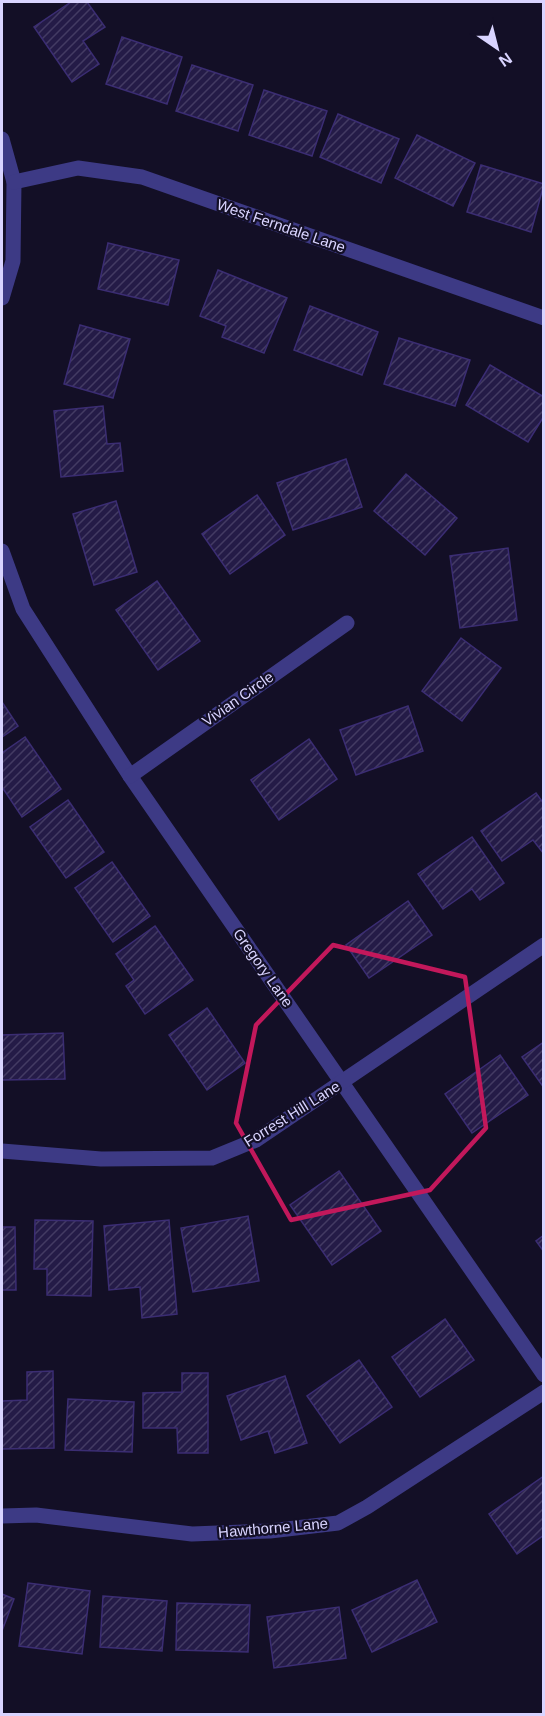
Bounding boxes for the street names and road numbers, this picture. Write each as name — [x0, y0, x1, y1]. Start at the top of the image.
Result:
street label: West Ferndale Lane — [215, 196, 348, 256]
street label: Vivian Circle — [199, 668, 277, 729]
street label: Gregory Lane — [230, 925, 297, 1010]
street label: Forrest Hill Lane — [241, 1077, 343, 1150]
street label: Hawthorne Lane — [217, 1514, 329, 1541]

